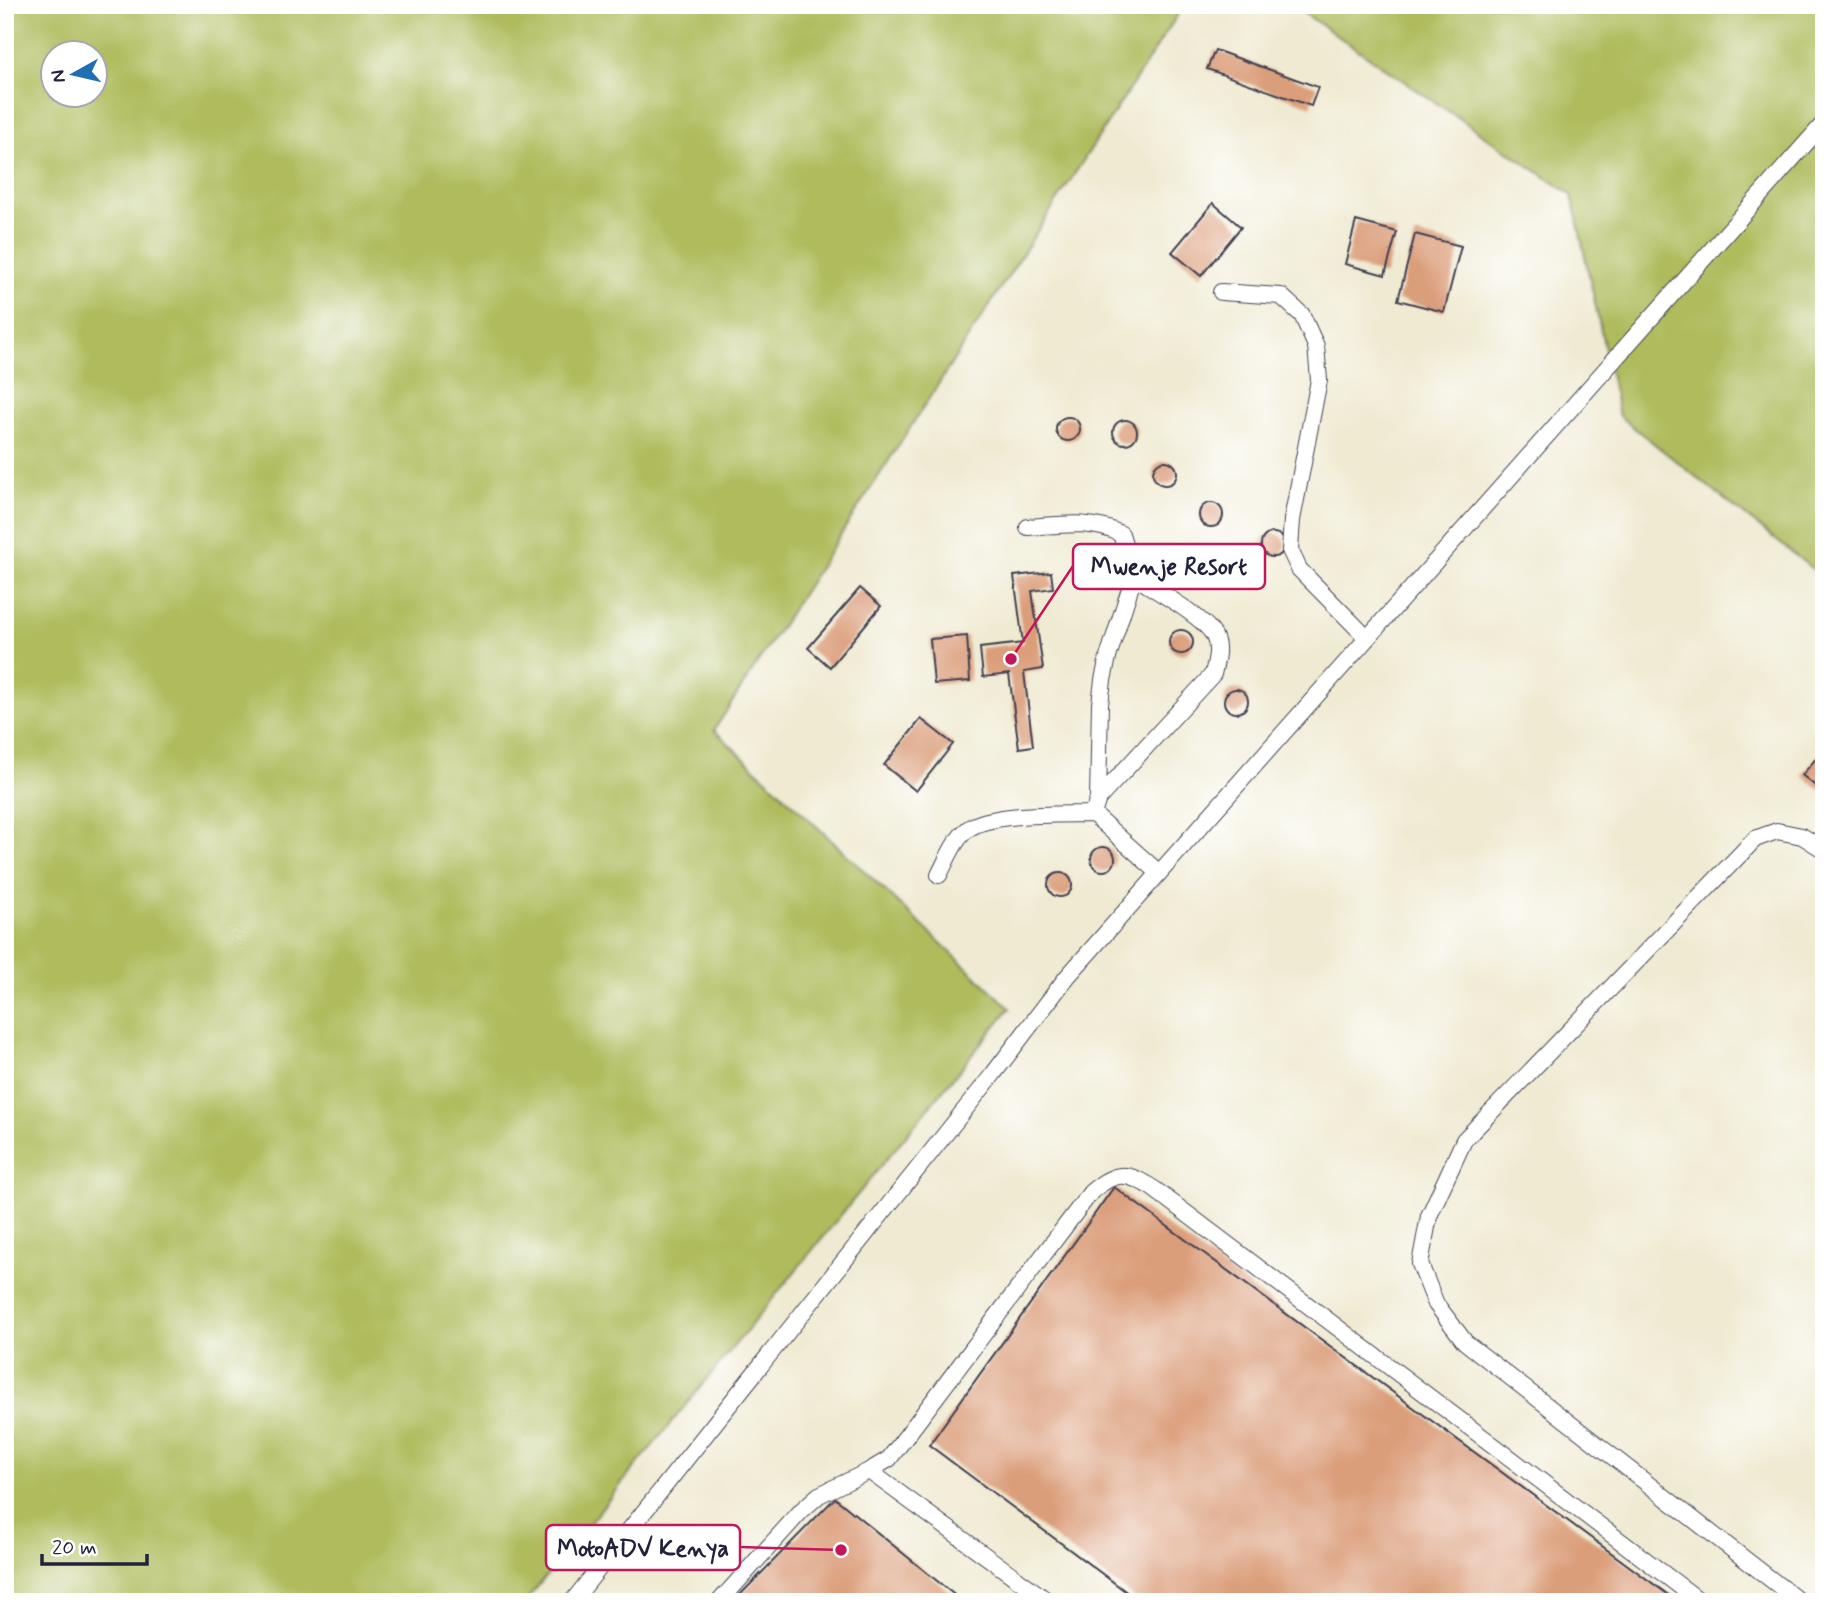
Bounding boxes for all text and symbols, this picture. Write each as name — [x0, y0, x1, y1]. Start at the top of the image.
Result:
north arrow — [38, 38, 108, 108]
text: N — [45, 68, 72, 84]
callout: Mwenje Resort — [1073, 544, 1265, 589]
text: Mwenje Resort — [1091, 552, 1247, 583]
scale bar — [42, 1523, 147, 1567]
callout: MotoADV Kenya — [546, 1525, 740, 1570]
text: 20 m — [52, 1534, 97, 1562]
text: MotoADV Kenya — [557, 1534, 729, 1565]

